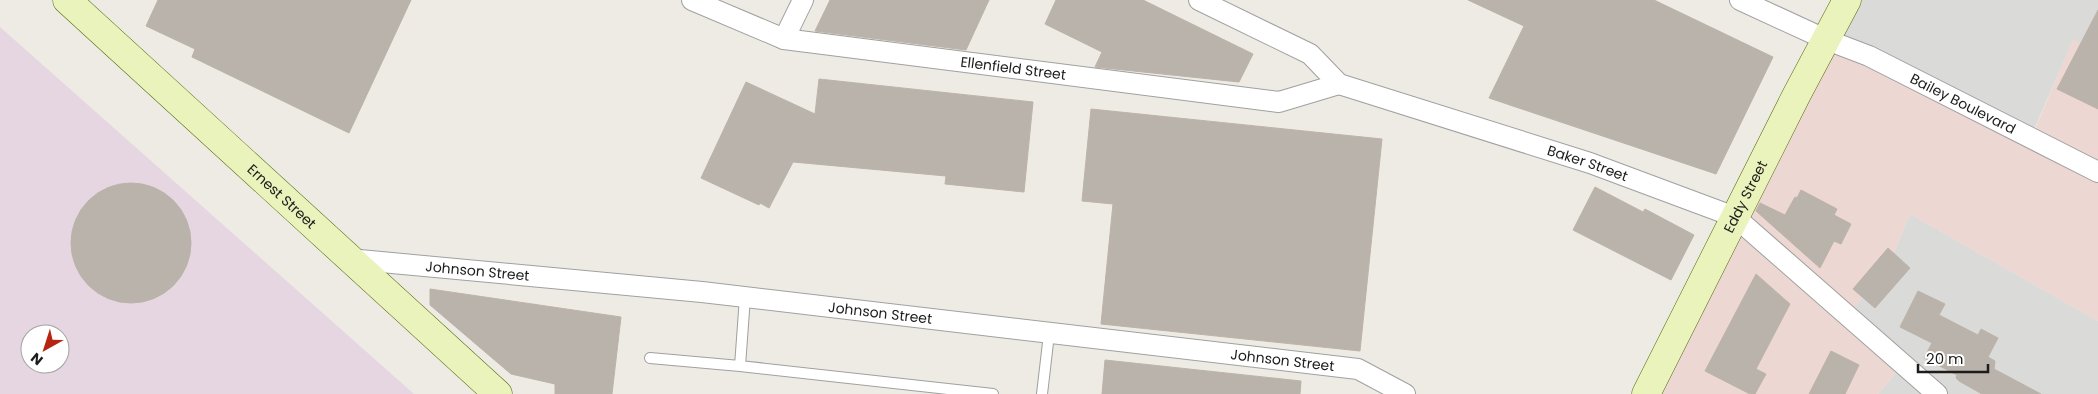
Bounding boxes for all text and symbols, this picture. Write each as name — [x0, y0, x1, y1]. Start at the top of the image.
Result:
street label: Ellenfield Street — [959, 52, 1067, 85]
street label: Bailey Boulevard — [1907, 68, 2019, 139]
street label: Baker Street — [1545, 140, 1631, 186]
street label: Eddy Street — [1719, 157, 1772, 236]
street label: Ernest Street — [243, 160, 321, 233]
street label: Johnson Street — [425, 256, 530, 286]
street label: Johnson Street — [827, 297, 933, 329]
north arrow — [20, 324, 70, 374]
scale bar — [1918, 342, 1988, 374]
street label: Johnson Street — [1229, 344, 1335, 376]
text: N — [26, 348, 47, 370]
text: 20 m — [1926, 348, 1964, 369]

